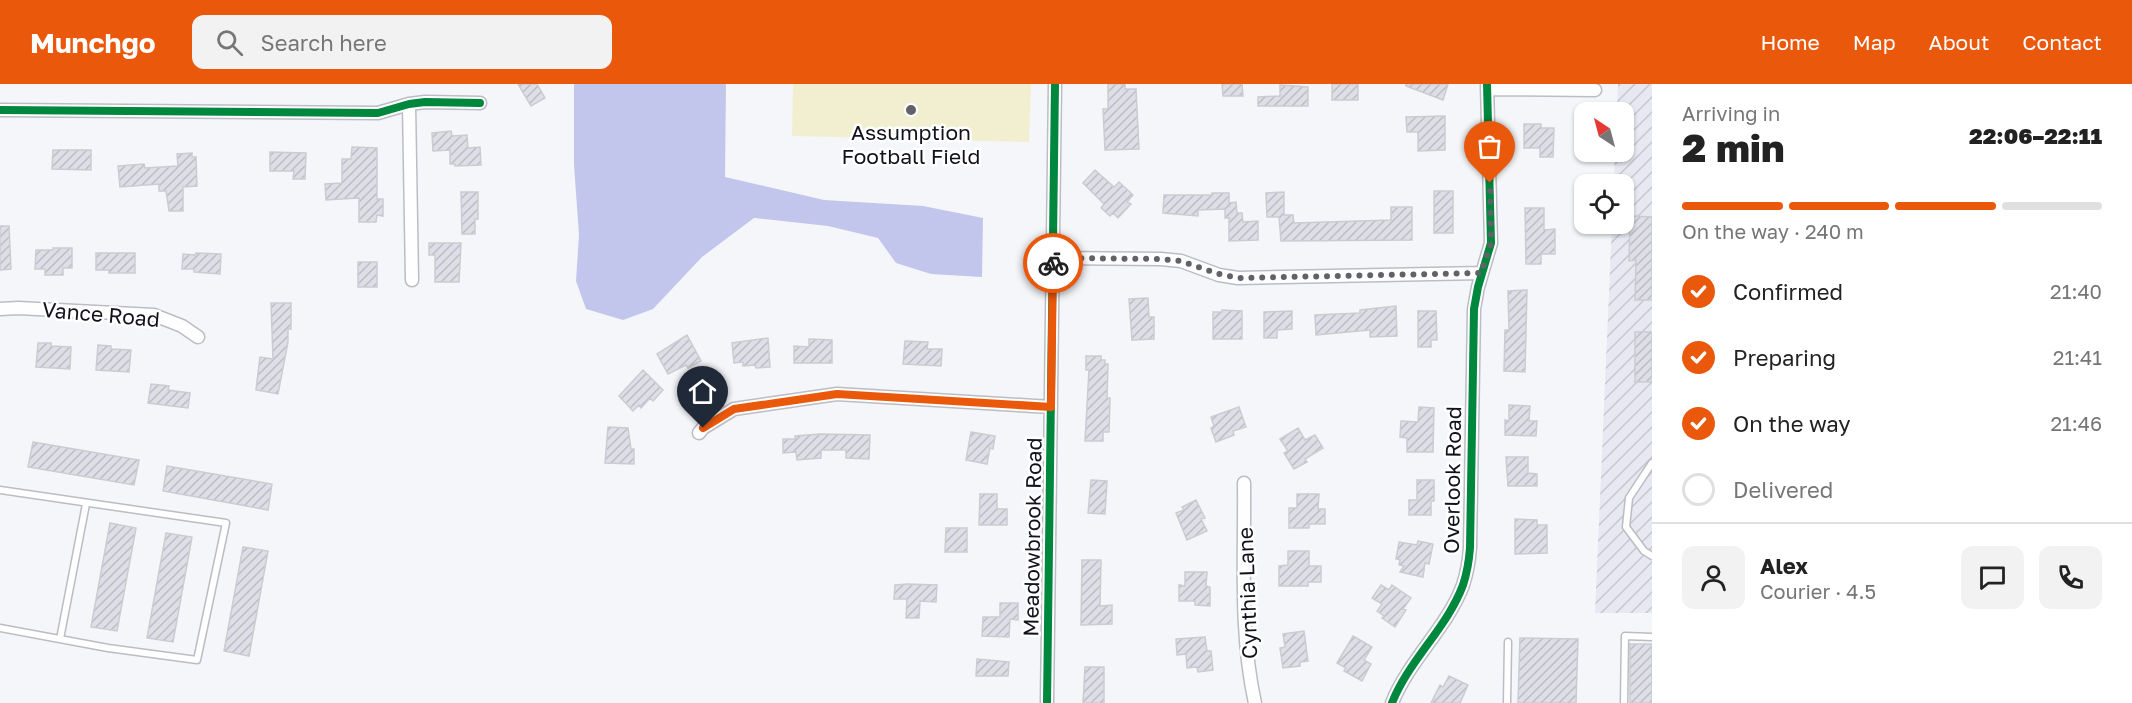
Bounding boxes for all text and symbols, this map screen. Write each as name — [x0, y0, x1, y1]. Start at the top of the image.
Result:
search box — [192, 15, 612, 69]
text: Munchgo — [30, 26, 156, 59]
icon: search — [213, 26, 246, 59]
text: Search here — [261, 29, 387, 56]
text: Home — [1760, 29, 1820, 55]
text: Map — [1853, 29, 1896, 55]
text: About — [1929, 29, 1989, 55]
text: Contact — [2022, 29, 2102, 55]
text: Arriving in — [1682, 101, 1780, 125]
north arrow — [1574, 102, 1634, 162]
map controls — [1574, 102, 1634, 234]
marker: Assumption Football Field — [904, 103, 918, 117]
place label: Assumption Football Field — [841, 119, 981, 169]
pin — [1464, 121, 1515, 183]
text: 22:06–22:11 — [1969, 122, 2102, 149]
text: 2 min — [1682, 124, 1785, 171]
icon: bag — [1473, 130, 1506, 163]
button: locate — [1574, 174, 1634, 234]
text: On the way · 240 m — [1682, 219, 1864, 243]
courier — [1023, 233, 1083, 293]
icon: bike — [1037, 247, 1070, 280]
icon: check — [1682, 275, 1715, 308]
text: Confirmed — [1733, 278, 1843, 305]
text: 21:40 — [2050, 279, 2102, 303]
street label: Vance Road — [41, 296, 161, 332]
icon: check — [1682, 341, 1715, 374]
text: Preparing — [1733, 344, 1836, 371]
text: 21:41 — [2053, 345, 2102, 369]
pin — [677, 366, 728, 428]
icon: home — [686, 375, 719, 408]
street label: Overlook Road — [1438, 406, 1466, 554]
icon: check — [1682, 407, 1715, 440]
text: On the way — [1733, 410, 1851, 437]
text: 21:46 — [2050, 411, 2102, 435]
street label: Meadowbrook Road — [1017, 437, 1047, 637]
text: Delivered — [1733, 476, 1833, 503]
street label: Cynthia Lane — [1232, 527, 1262, 659]
button: person — [1682, 546, 1745, 609]
button: chat — [1961, 546, 2024, 609]
button: phone — [2039, 546, 2102, 609]
text: Alex — [1760, 552, 1808, 579]
text: Courier · 4.5 — [1760, 579, 1876, 603]

